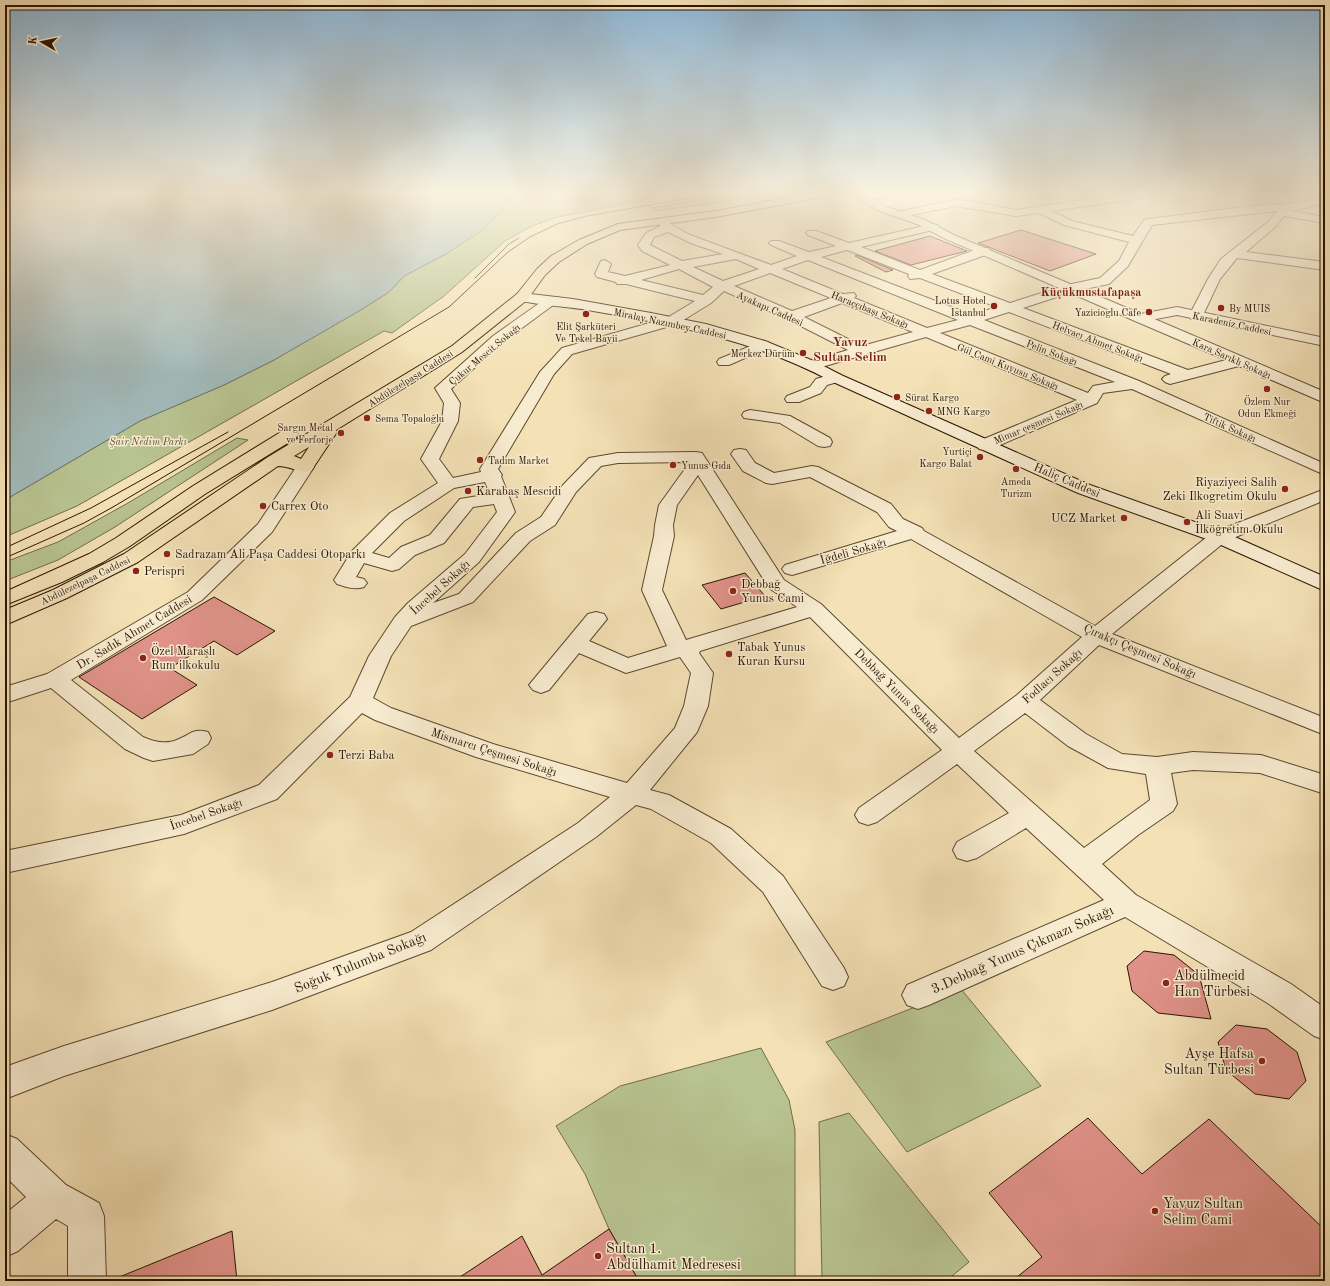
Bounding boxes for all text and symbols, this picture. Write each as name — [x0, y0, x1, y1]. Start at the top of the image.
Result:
north arrow — [22, 22, 62, 62]
text: K — [28, 35, 40, 46]
district label: Küçükmustafapaşa — [1041, 287, 1141, 299]
street label: Ayakapı Caddesi — [735, 290, 805, 328]
street label: Haraççıbaşı Sokağı — [829, 290, 910, 330]
place label: Lotus Hotel Istanbul — [935, 296, 986, 318]
marker: Lotus Hotel Istanbul — [989, 301, 999, 311]
marker: By MUIS — [1216, 303, 1226, 313]
place label: By MUIS — [1229, 304, 1270, 314]
street label: Miralay Nazımbey Caddesi — [613, 307, 727, 341]
marker: Yazicioglu Cafe — [1144, 307, 1154, 317]
place label: Yazicioglu Cafe — [1075, 308, 1141, 318]
marker: Elit Şarküteri Ve Tekel Bayii — [581, 309, 591, 319]
street label: Karadeniz Caddesi — [1191, 311, 1272, 337]
street label: Helvacı Ahmet Sokağı — [1051, 320, 1145, 364]
street label: Çukur Mescit Sokağı — [447, 322, 522, 387]
place label: Elit Şarküteri Ve Tekel Bayii — [555, 322, 618, 344]
district label: Yavuz Sultan Selim — [813, 336, 887, 364]
street label: Kara Sarıklı Sokağı — [1191, 337, 1273, 381]
street label: Pelin Sokağı — [1025, 339, 1079, 367]
street label: Gül Cami Kuyusu Sokağı — [955, 342, 1060, 392]
street label: Abdülezelpaşa Caddesi — [366, 348, 455, 409]
marker: Merkez Dürüm — [798, 348, 808, 358]
place label: Merkez Dürüm — [730, 349, 795, 359]
marker: Özlem Nur Odun Ekmeği — [1262, 384, 1272, 394]
marker: Sürat Kargo — [892, 392, 902, 402]
place label: Sürat Kargo — [905, 393, 959, 403]
place label: Özlem Nur Odun Ekmeği — [1238, 395, 1297, 419]
street label: Mimar çeşmesi Sokağı — [992, 399, 1085, 446]
marker: MNG Kargo — [924, 406, 934, 416]
place label: MNG Kargo — [937, 407, 990, 417]
street label: Tiftik Sokağı — [1202, 412, 1258, 444]
marker: Sema Topaloğlu — [362, 413, 372, 423]
place label: Sema Topaloğlu — [375, 414, 445, 424]
place label: Sargın Metal ve Ferforje — [277, 423, 333, 445]
marker: Sargın Metal ve Ferforje — [336, 428, 346, 438]
park label: Şair Nedim Parkı — [109, 437, 187, 448]
place label: Yurtiçi Kargo Balat — [919, 447, 972, 469]
marker: Yurtiçi Kargo Balat — [975, 452, 985, 462]
marker: Tadım Market — [475, 455, 485, 465]
place label: Tadım Market — [488, 456, 549, 466]
marker: Yunus Gıda — [668, 460, 678, 470]
place label: Yunus Gıda — [681, 461, 731, 471]
street label: Haliç Caddesi — [1032, 462, 1102, 500]
marker: Ameda Turizm — [1011, 464, 1021, 474]
place label: Ameda Turizm — [1000, 477, 1032, 499]
place label: Riyaziyeci Salih Zeki Ilkogretim Okulu — [1163, 477, 1278, 503]
marker: Riyaziyeci Salih Zeki Ilkogretim Okulu — [1280, 484, 1290, 494]
marker: Karabaş Mescidi — [463, 486, 473, 496]
place label: Karabaş Mescidi — [476, 486, 561, 498]
marker: Carrex Oto — [258, 501, 268, 511]
place label: Carrex Oto — [271, 501, 329, 513]
place label: Ali Suavi İlköğretim Okulu — [1195, 510, 1284, 536]
place label: UCZ Market — [1051, 513, 1116, 525]
marker: UCZ Market — [1119, 513, 1129, 523]
marker: Ali Suavi İlköğretim Okulu — [1182, 517, 1192, 527]
street label: İğdeli Sokağı — [818, 533, 888, 567]
marker: Sadrazam Ali Paşa Caddesi Otoparkı — [162, 549, 172, 559]
place label: Sadrazam Ali Paşa Caddesi Otoparkı — [175, 549, 366, 561]
street label: Abdülezelpaşa Caddesi — [39, 555, 132, 607]
street label: İncebel Sokağı — [406, 555, 473, 617]
marker: Perispri — [131, 566, 141, 576]
place label: Perispri — [144, 566, 185, 578]
place label: Debbağ Yunus Cami — [741, 579, 804, 605]
marker: Debbağ Yunus Cami — [728, 586, 738, 596]
street label: Dr. Sadık Ahmet Caddesi — [75, 594, 194, 672]
street label: Çırakçı Çeşmesi Sokağı — [1082, 623, 1198, 681]
place label: Özel Maraşlı Rum ilkokulu — [151, 642, 220, 672]
place label: Tabak Yunus Kuran Kursu — [737, 642, 806, 668]
street label: Debbağ Yunus Sokağı — [852, 647, 941, 736]
street label: Fodlacı Sokağı — [1021, 647, 1085, 707]
marker: Tabak Yunus Kuran Kursu — [724, 649, 734, 659]
marker: Özel Maraşlı Rum ilkokulu — [138, 653, 148, 663]
street label: Mismarcı Çeşmesi Sokağı — [429, 727, 558, 779]
marker: Terzi Baba — [325, 750, 335, 760]
place label: Terzi Baba — [338, 750, 394, 762]
street label: İncebel Sokağı — [167, 793, 244, 833]
street label: 3.Debbağ Yunus Çıkmazı Sokağı — [929, 903, 1116, 997]
street label: Soğuk Tulumba Sokağı — [292, 930, 429, 996]
place label: Abdülmecid Han Türbesi — [1174, 969, 1250, 999]
marker: Abdülmecid Han Türbesi — [1161, 978, 1171, 988]
place label: Ayşe Hafsa Sultan Türbesi — [1164, 1047, 1254, 1077]
marker: Ayşe Hafsa Sultan Türbesi — [1257, 1056, 1267, 1066]
place label: Yavuz Sultan Selim Cami — [1163, 1197, 1243, 1227]
marker: Yavuz Sultan Selim Cami — [1150, 1206, 1160, 1216]
place label: Sultan 1. Abdülhamit Medresesi — [606, 1242, 741, 1272]
marker: Sultan 1. Abdülhamit Medresesi — [593, 1251, 603, 1261]

